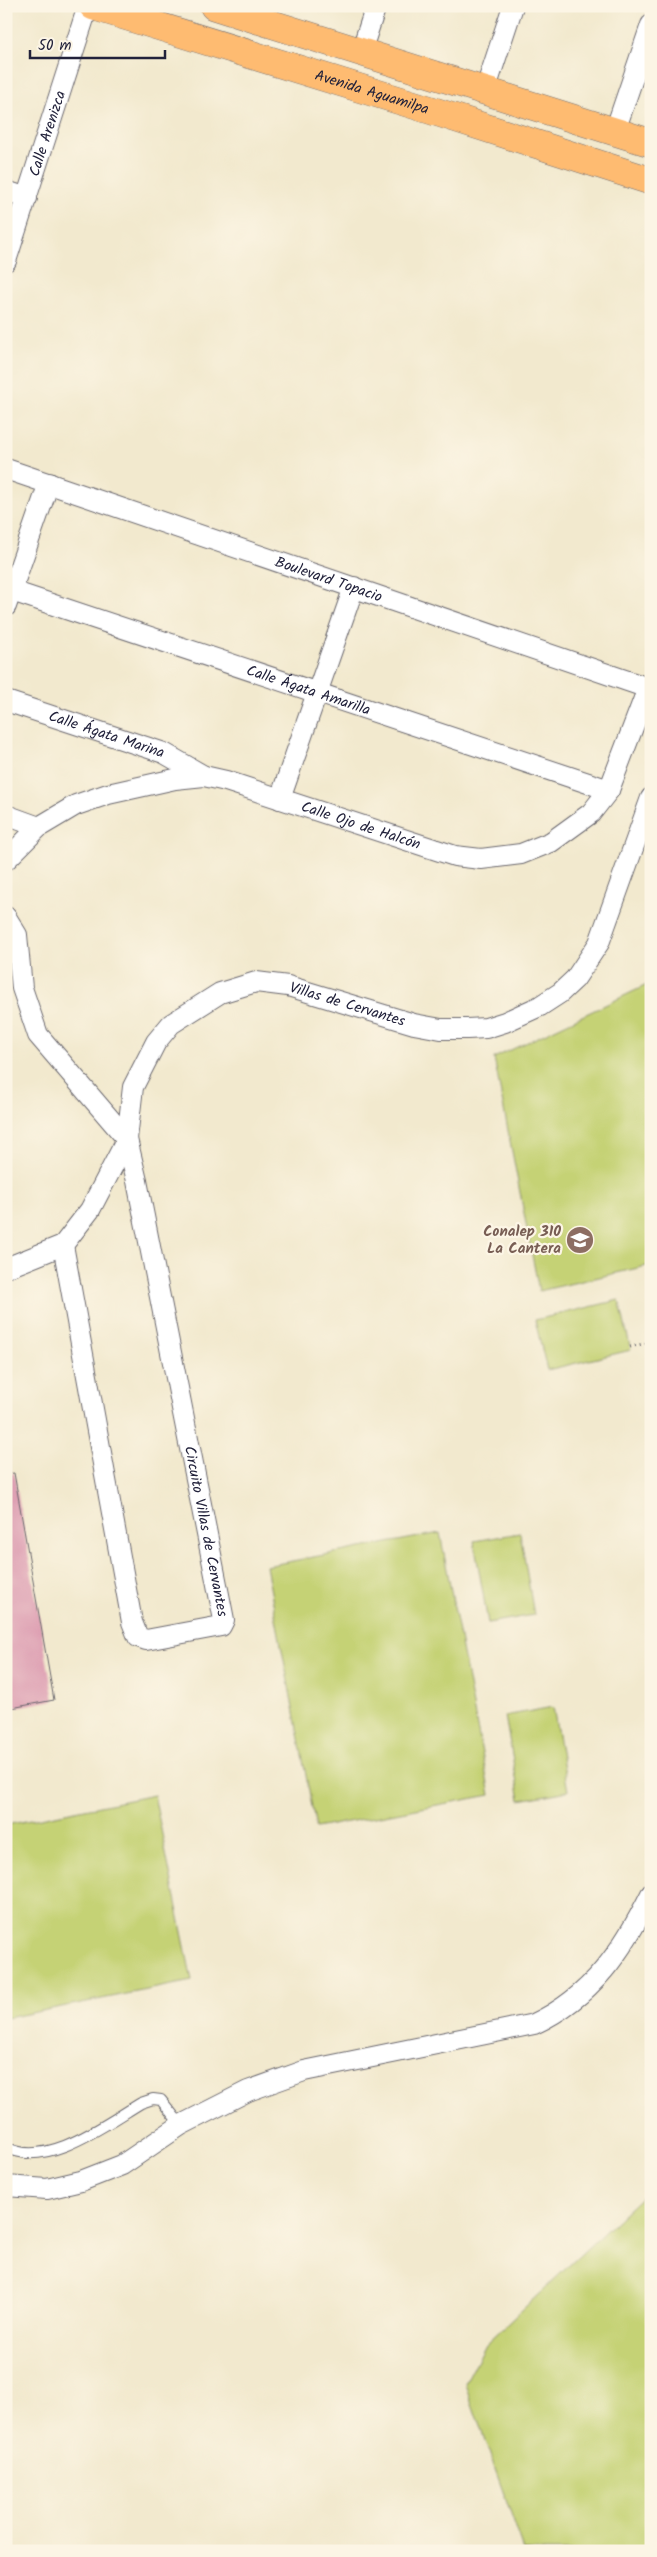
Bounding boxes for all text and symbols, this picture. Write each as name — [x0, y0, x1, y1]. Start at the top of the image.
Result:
scale bar — [30, 28, 165, 60]
text: 50 m — [38, 34, 72, 58]
street label: Avenida Aguamilpa — [312, 64, 432, 122]
street label: Calle Arenizca — [23, 88, 73, 180]
street label: Boulevard Topacio — [272, 551, 385, 610]
street label: Calle Ágata Amarilla — [243, 659, 374, 723]
street label: Calle Ágata Marina — [45, 705, 168, 765]
street label: Calle Ojo de Halcón — [298, 795, 424, 857]
street label: Villas de Cervantes — [286, 976, 409, 1034]
place label: Conalep 310 La Cantera — [483, 1220, 561, 1261]
school or university icon: Conalep 310 La Cantera — [565, 1225, 595, 1255]
street label: Circuito Villas de Cervantes — [177, 1444, 234, 1619]

